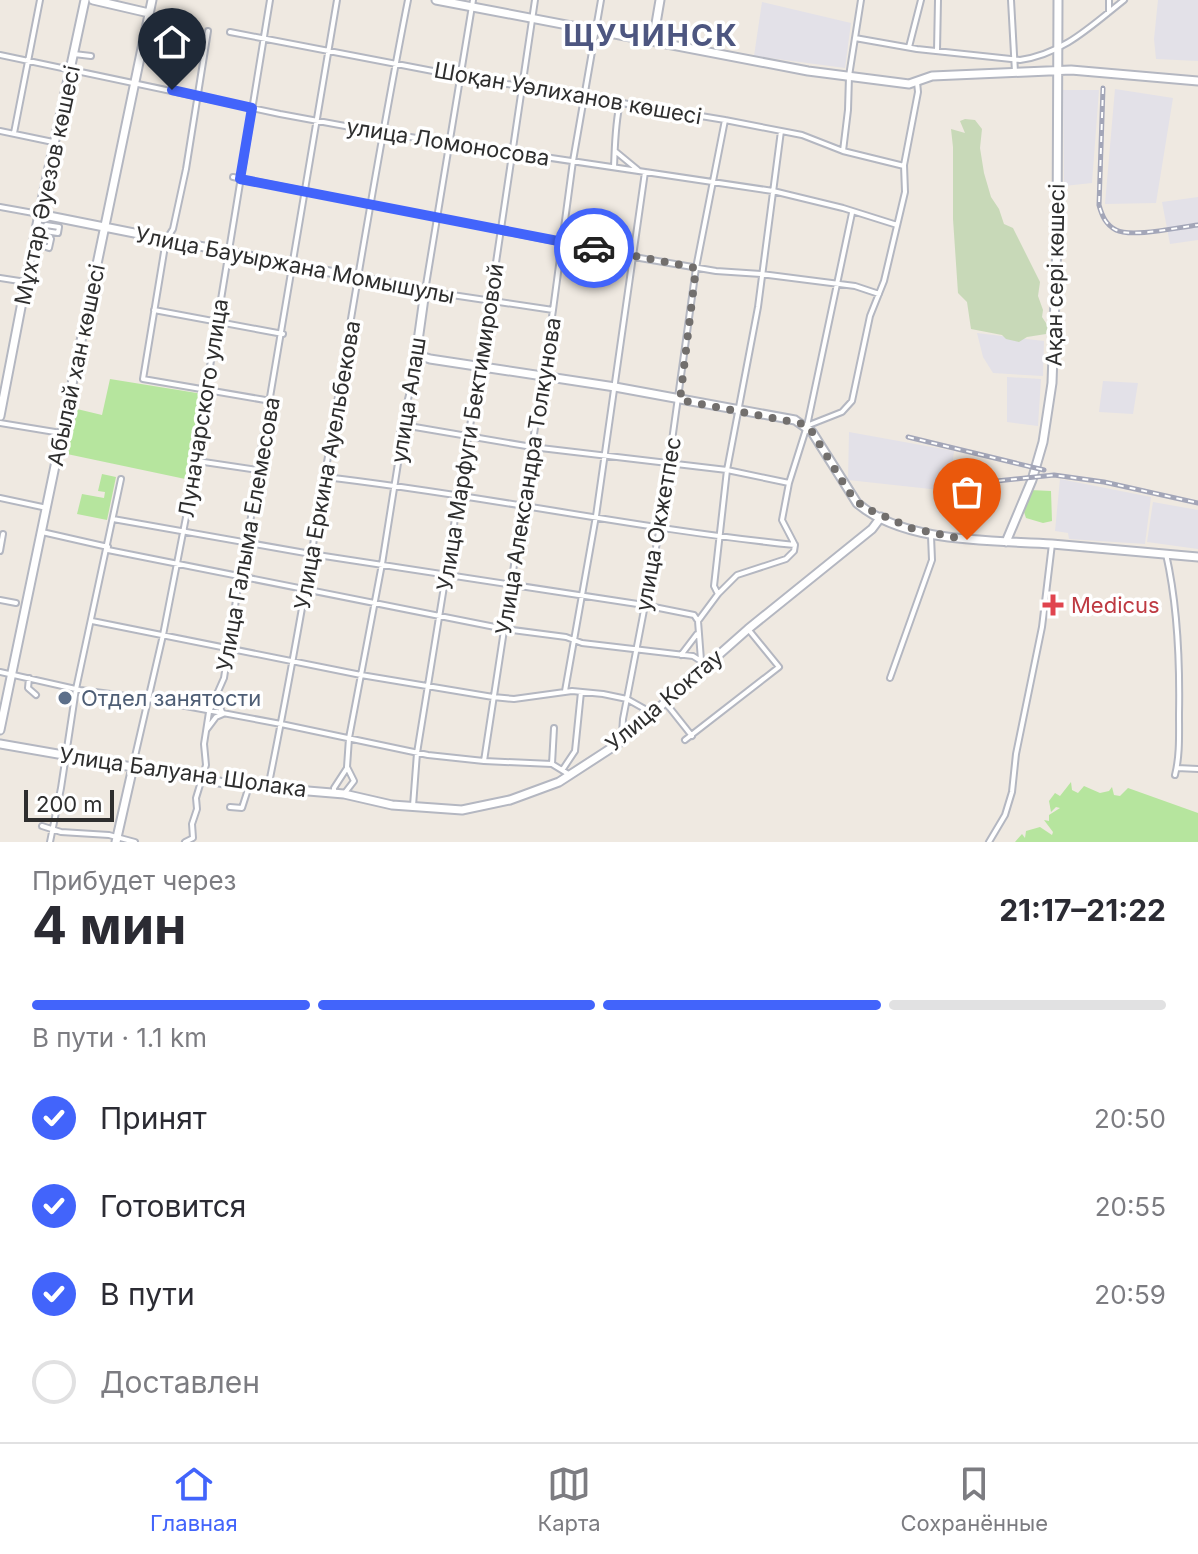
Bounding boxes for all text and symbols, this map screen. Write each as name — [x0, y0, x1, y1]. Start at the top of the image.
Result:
pin — [138, 8, 206, 90]
district label: ЩУЧИНСК — [563, 17, 739, 53]
icon: home — [150, 20, 194, 64]
street label: Шоқан Уәлиханов көшесі — [432, 57, 704, 129]
street label: Мұхтар Әуезов көшесі — [9, 63, 85, 307]
street label: улица Ломоносова — [345, 113, 551, 171]
street label: Ақан сері көшесі — [1040, 183, 1070, 367]
courier — [554, 208, 634, 288]
street label: Улица Бауыржана Момышулы — [133, 221, 457, 309]
icon: car — [572, 226, 616, 270]
street label: Абылай хан көшесі — [42, 262, 110, 468]
street label: Улица Марфуги Бектимировой — [431, 262, 509, 592]
street label: Луначарского улица — [173, 297, 233, 519]
street label: Улица Александра Толкунова — [490, 315, 566, 637]
street label: Улица Еркина Ауельбекова — [289, 318, 365, 612]
street label: улица Алаш — [385, 335, 431, 465]
street label: Улица Галыма Елемесова — [211, 395, 285, 673]
street label: улица Окжетпес — [630, 435, 686, 613]
pin — [933, 458, 1001, 540]
icon: bag — [945, 470, 989, 514]
place label: Medicus — [1071, 592, 1160, 618]
marker: Medicus — [1042, 594, 1064, 616]
street label: Улица Коктау — [600, 643, 728, 757]
place label: Отдел занятости — [81, 685, 261, 711]
marker: Отдел занятости — [56, 689, 74, 707]
street label: Улица Балуана Шолака — [58, 742, 308, 802]
scale bar — [24, 786, 114, 822]
text: 200 m — [36, 791, 103, 817]
text: Прибудет через — [32, 865, 236, 896]
text: 21:17–21:22 — [999, 892, 1166, 928]
text: 4 мин — [32, 894, 186, 957]
text: В пути · 1.1 km — [32, 1022, 207, 1053]
icon: check — [32, 1096, 76, 1140]
text: Принят — [100, 1100, 207, 1136]
text: 20:50 — [1094, 1103, 1166, 1134]
icon: check — [32, 1184, 76, 1228]
text: Готовится — [100, 1188, 246, 1224]
text: 20:55 — [1095, 1191, 1166, 1222]
icon: check — [32, 1272, 76, 1316]
text: В пути — [100, 1276, 195, 1312]
text: 20:59 — [1094, 1279, 1166, 1310]
text: Доставлен — [100, 1364, 260, 1400]
tab: Главная — [150, 1462, 238, 1536]
tab: Карта — [537, 1462, 601, 1536]
tab: Сохранённые — [900, 1462, 1048, 1536]

